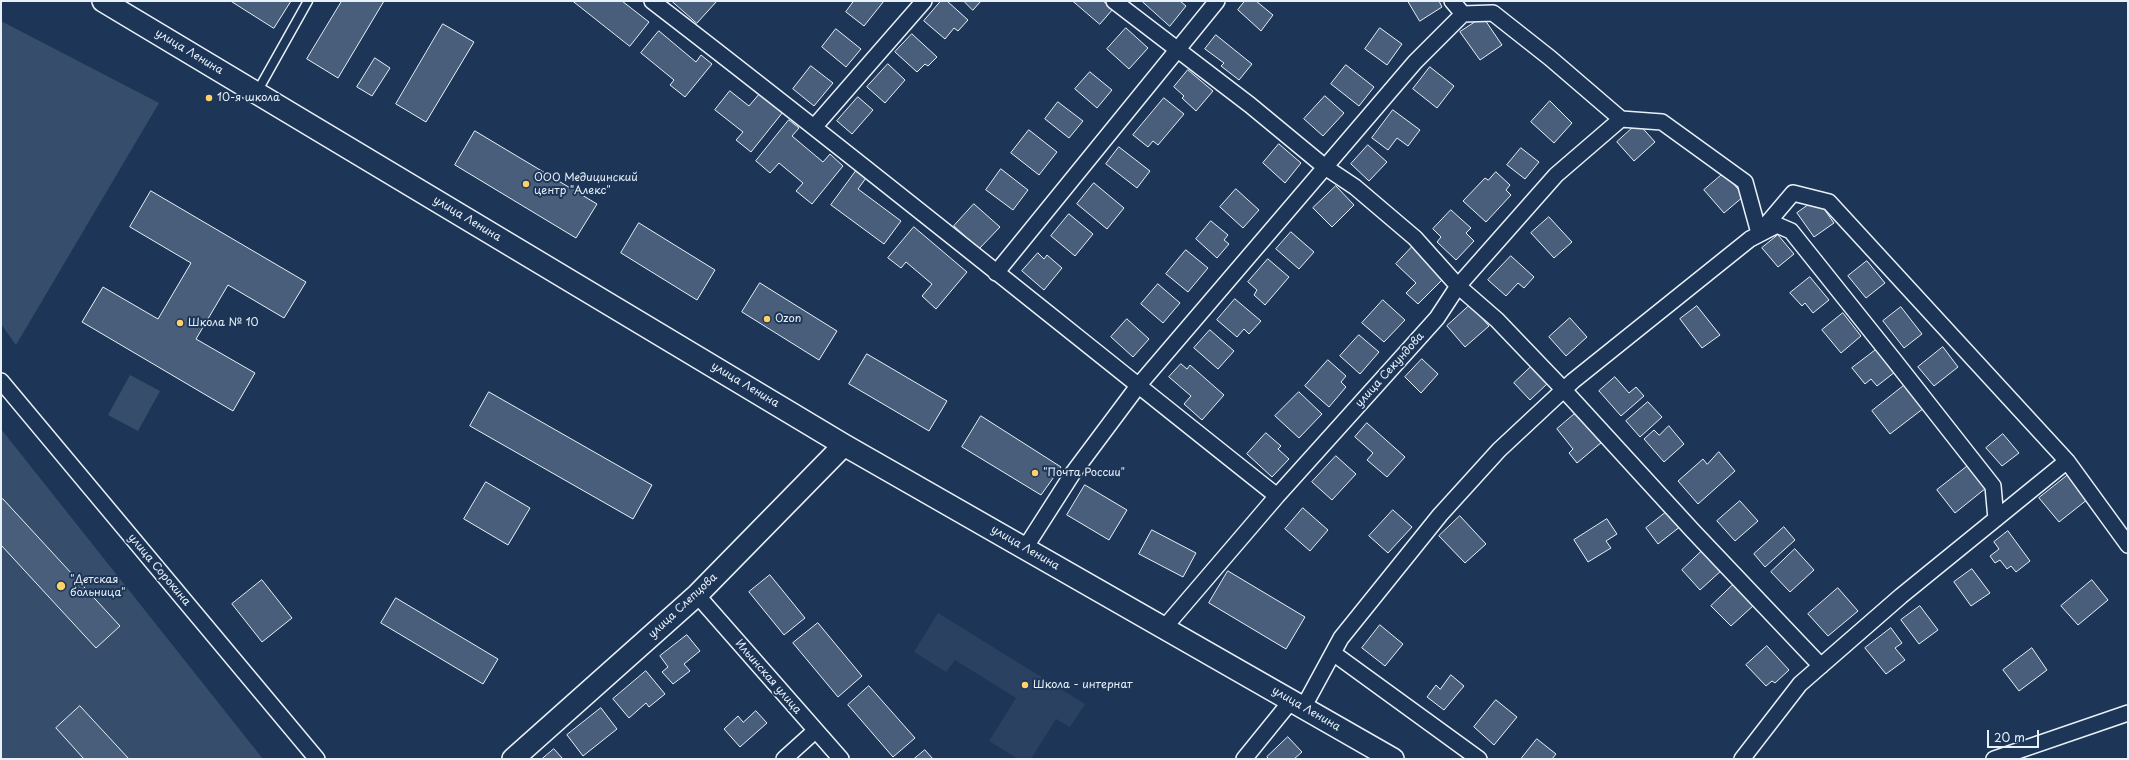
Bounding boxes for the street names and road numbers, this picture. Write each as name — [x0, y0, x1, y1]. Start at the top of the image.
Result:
street label: улица Ленина — [153, 27, 225, 77]
street label: улица Ленина — [431, 194, 503, 244]
street label: улица Секундова — [1353, 330, 1427, 410]
street label: улица Ленина — [709, 360, 781, 410]
street label: улица Ленина — [988, 523, 1062, 573]
street label: улица Сорокина — [125, 531, 193, 609]
street label: улица Слепцова — [646, 571, 720, 641]
street label: Ильинская улица — [732, 637, 804, 717]
street label: улица Ленина — [1269, 684, 1343, 734]

